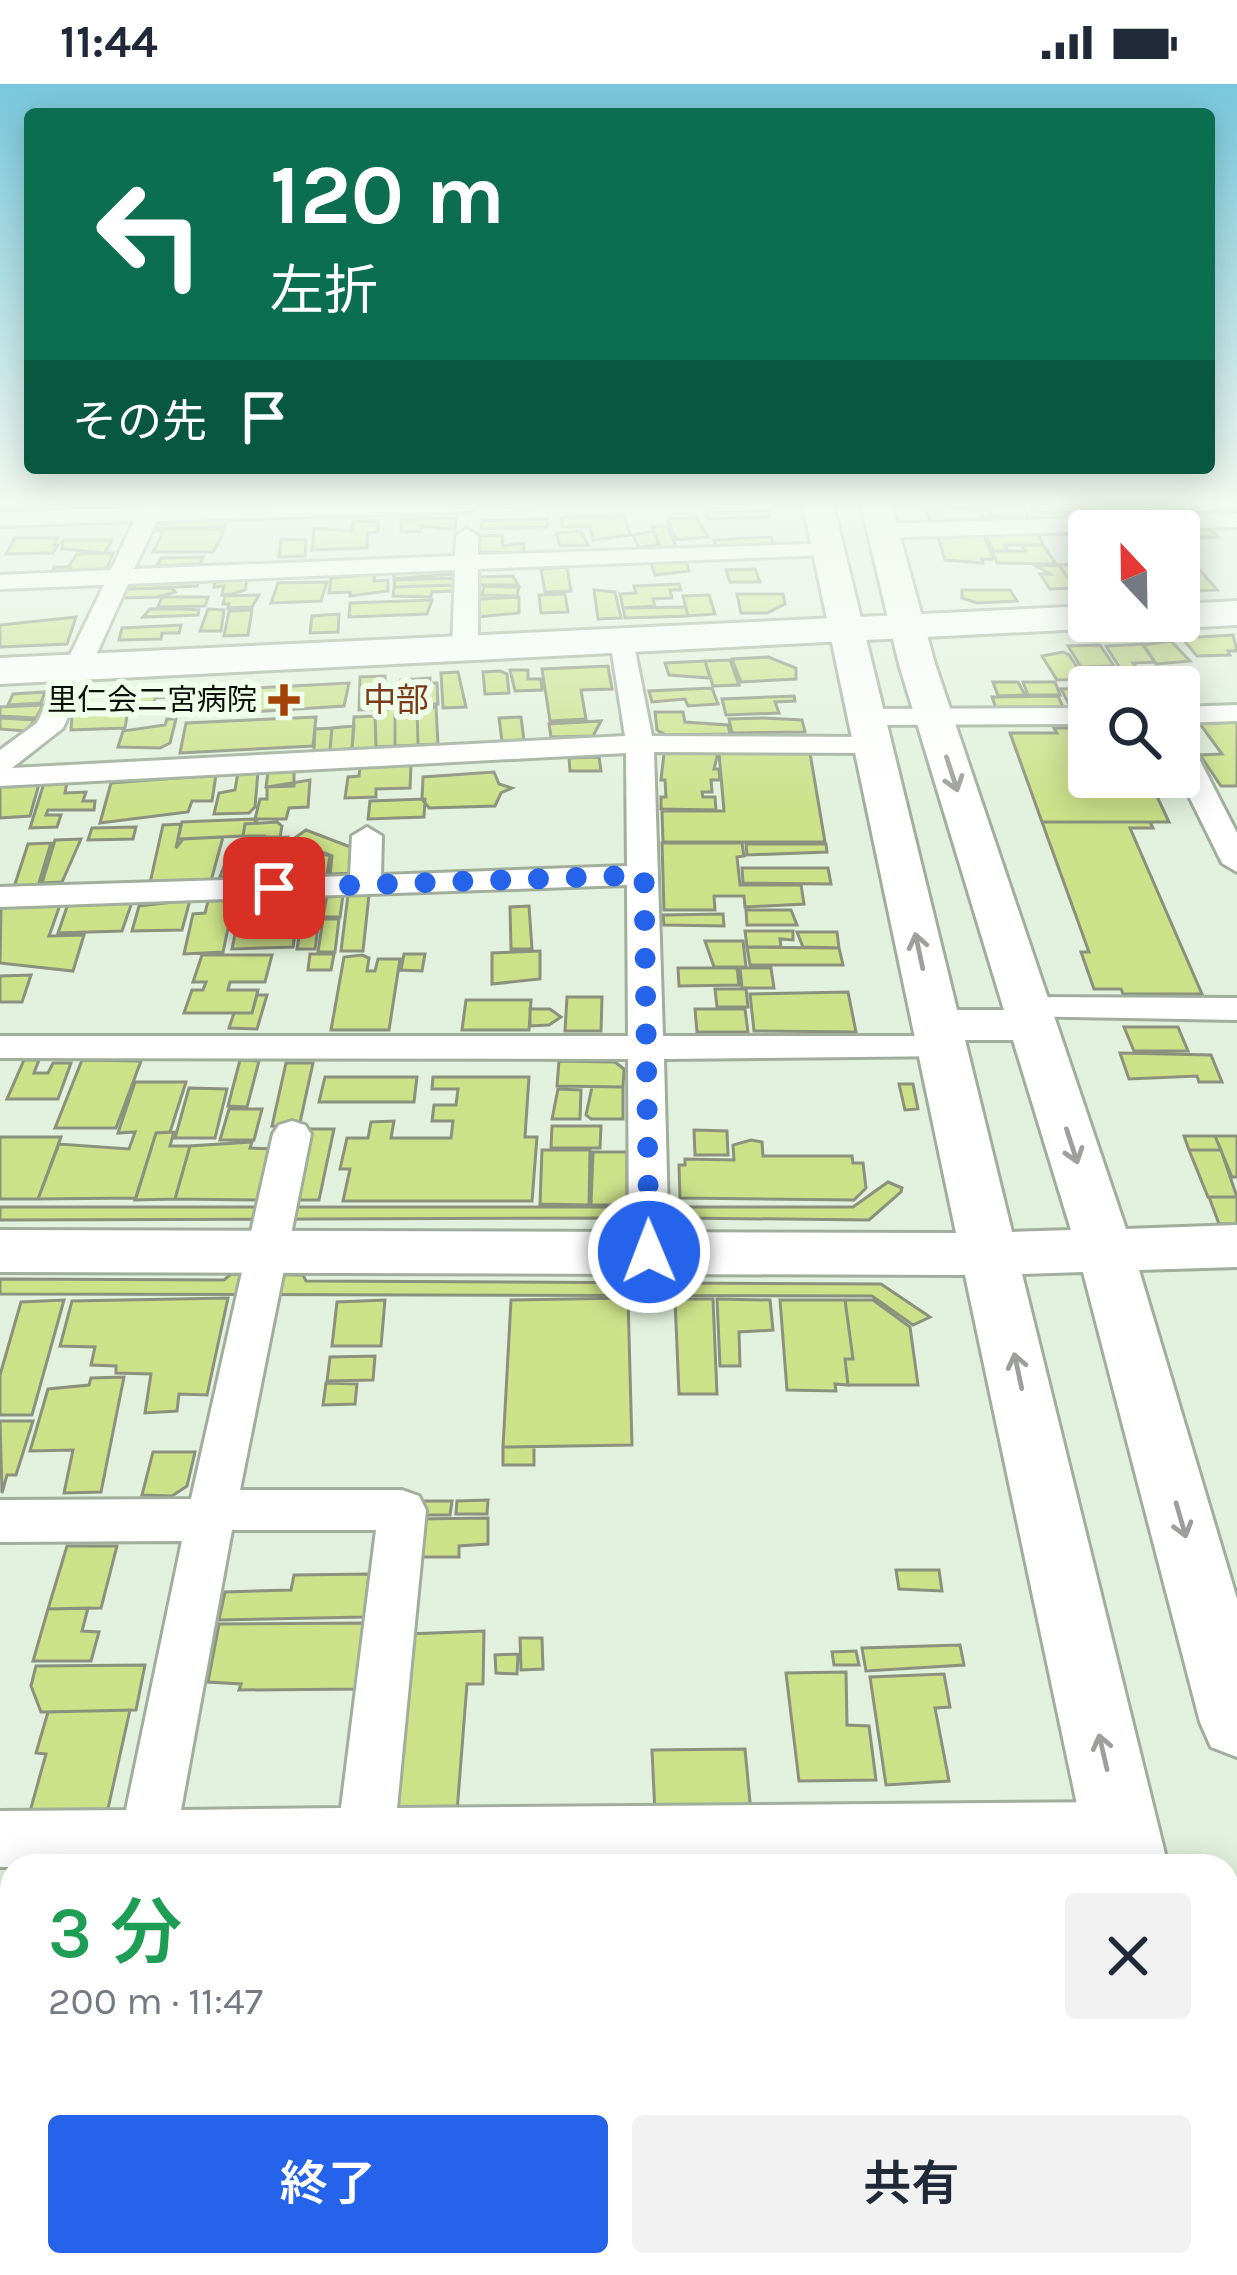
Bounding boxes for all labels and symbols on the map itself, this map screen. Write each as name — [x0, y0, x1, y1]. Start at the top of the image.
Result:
north arrow — [1068, 510, 1200, 642]
district label: 中部 — [363, 681, 429, 719]
place label: 里仁会二宮病院 — [47, 682, 257, 718]
marker: 里仁会二宮病院 — [268, 684, 300, 716]
one-way arrow — [943, 754, 965, 792]
pin — [223, 837, 325, 939]
one-way arrow — [906, 932, 929, 970]
one-way arrow — [1062, 1126, 1084, 1164]
position arrow — [586, 1189, 712, 1315]
one-way arrow — [1005, 1353, 1028, 1391]
one-way arrow — [1171, 1500, 1193, 1538]
one-way arrow — [1091, 1733, 1114, 1771]

